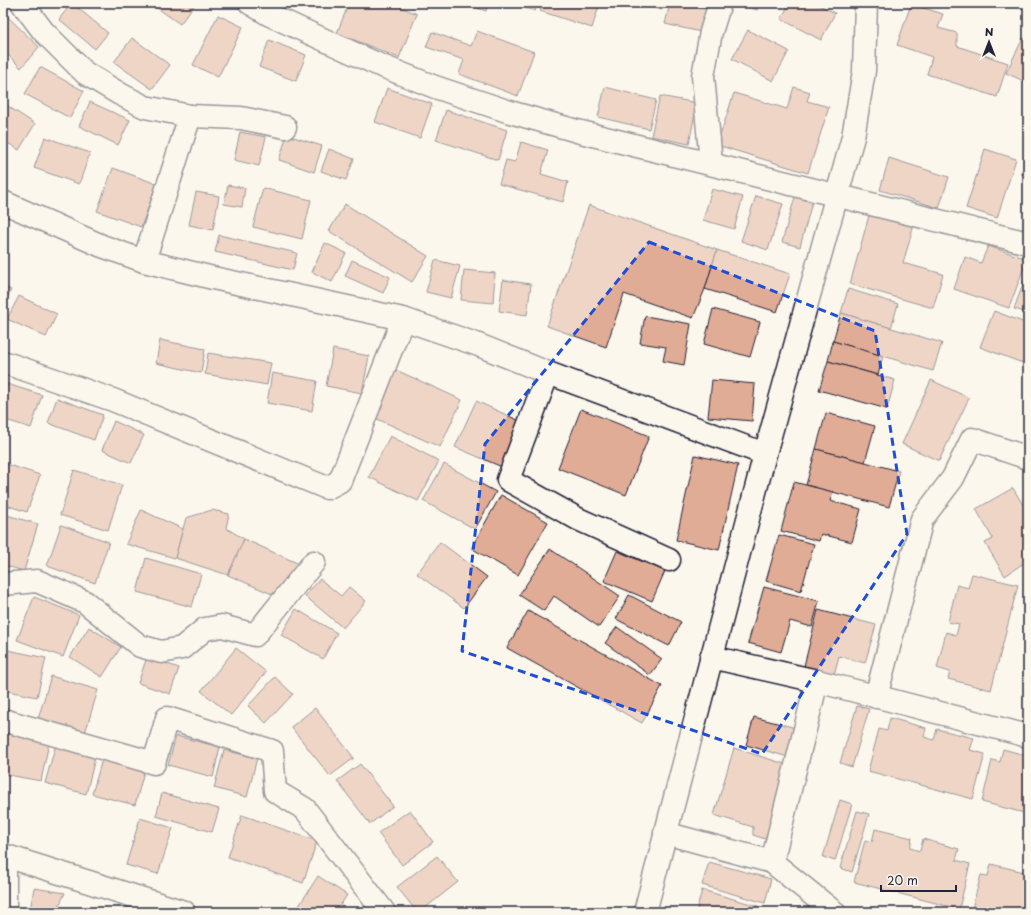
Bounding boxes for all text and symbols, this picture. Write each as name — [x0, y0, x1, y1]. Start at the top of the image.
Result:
north arrow — [969, 22, 1009, 62]
text: N — [985, 23, 994, 40]
scale bar — [881, 867, 956, 893]
text: 20 m — [887, 871, 918, 889]

